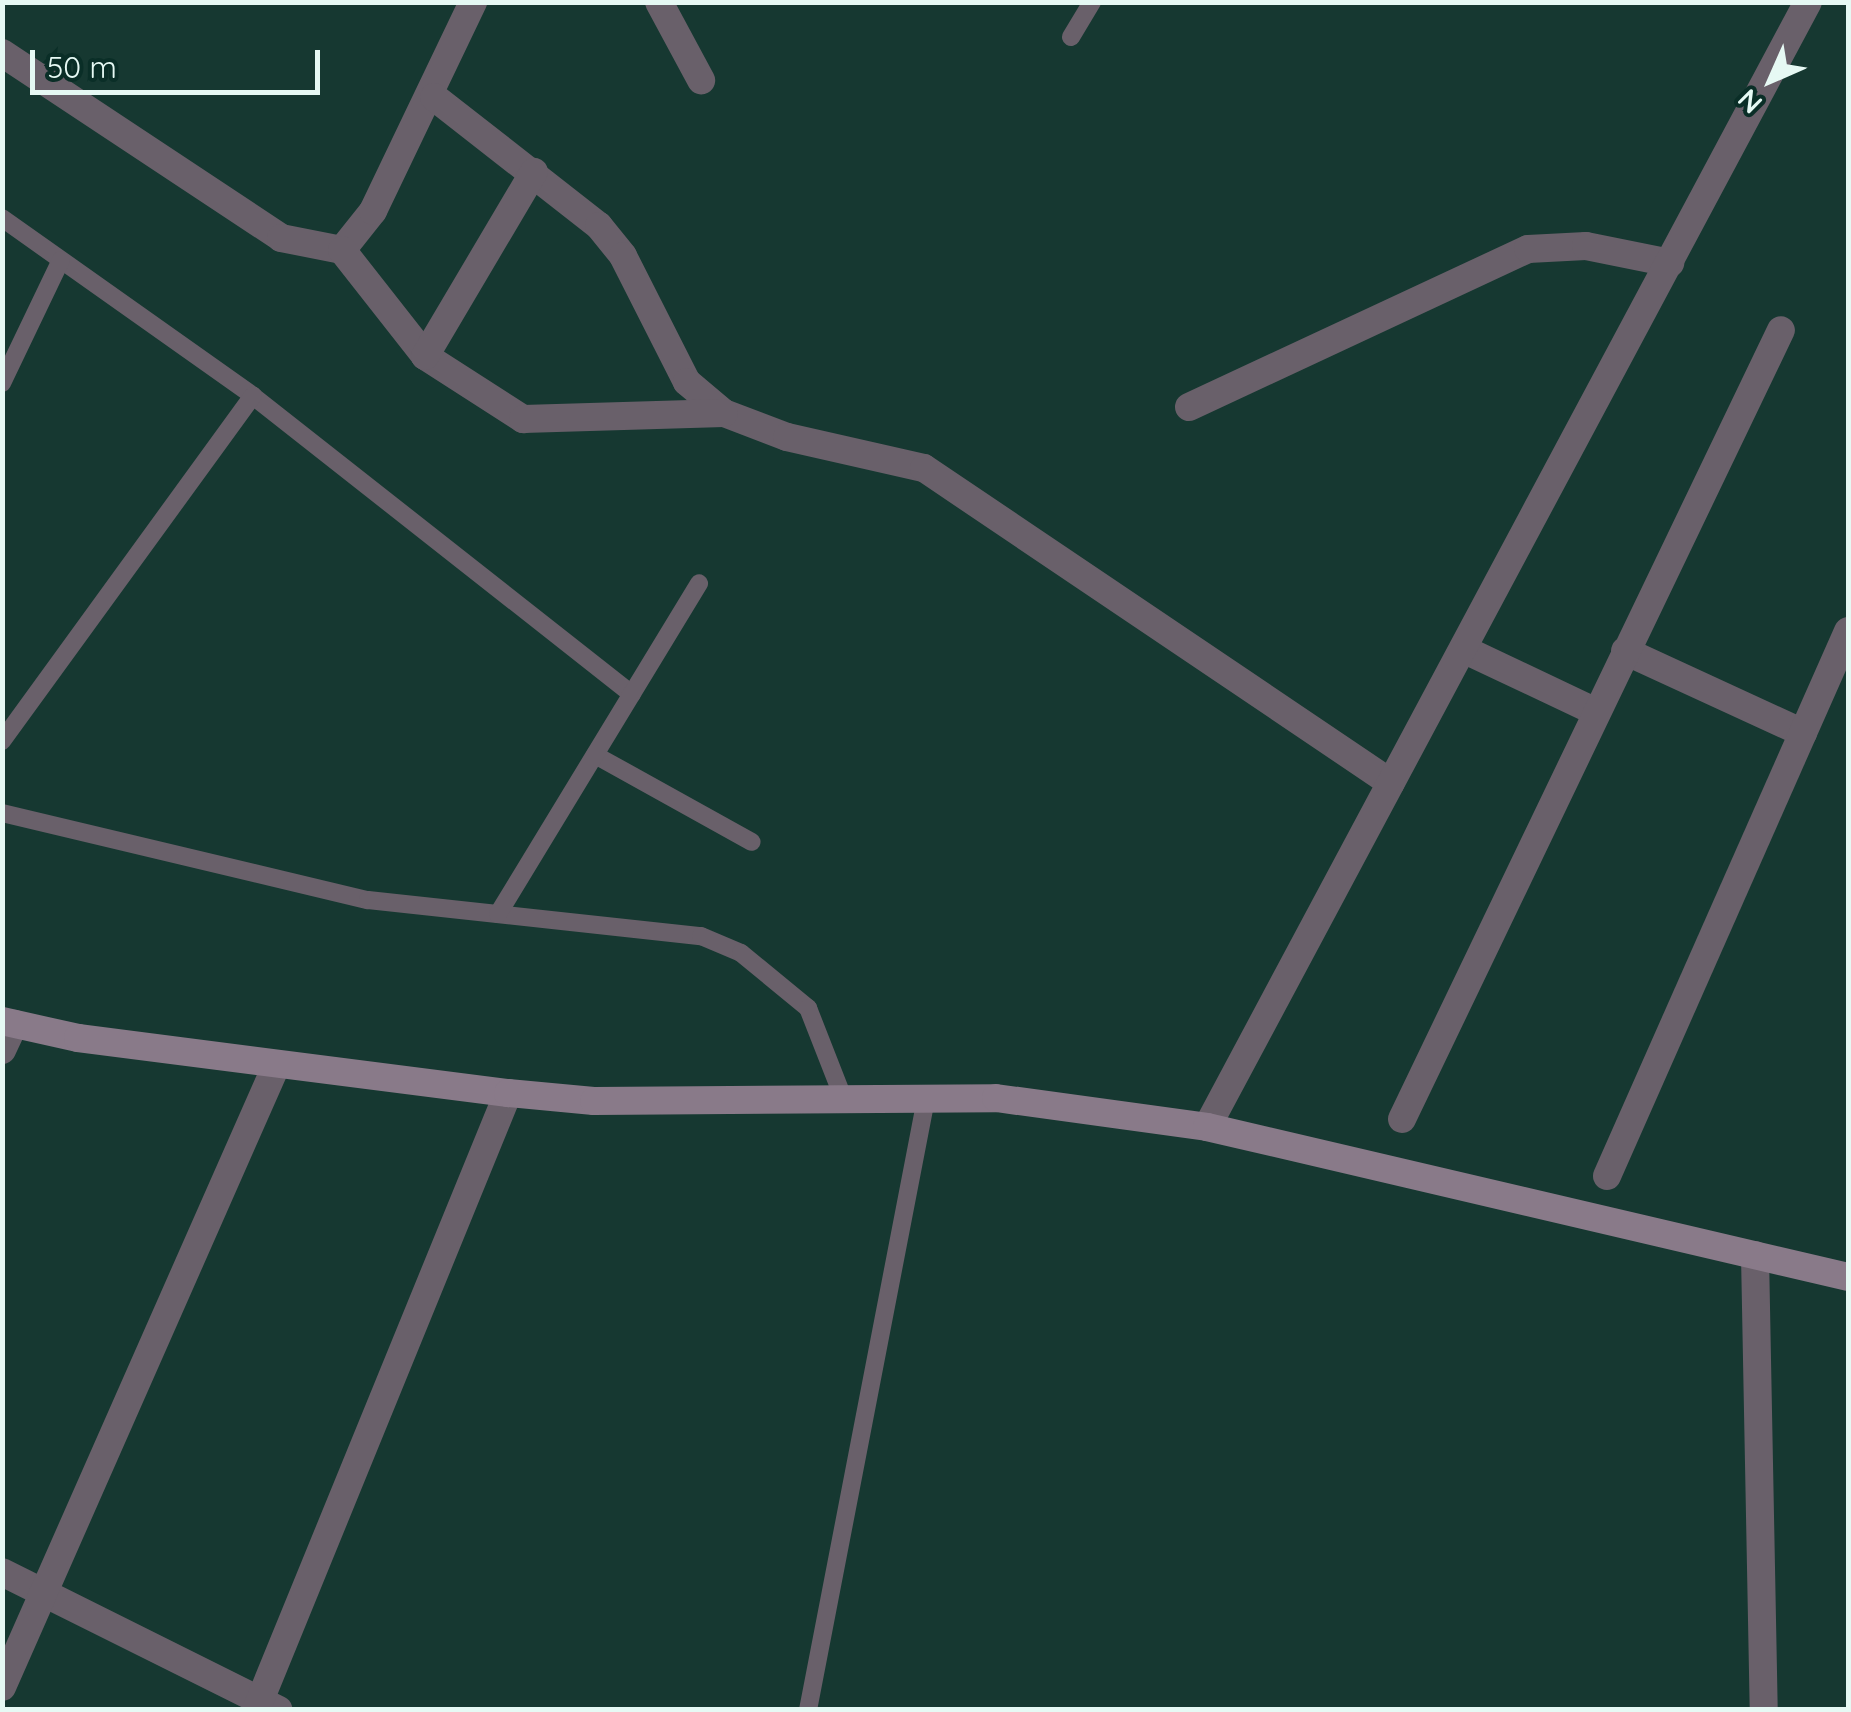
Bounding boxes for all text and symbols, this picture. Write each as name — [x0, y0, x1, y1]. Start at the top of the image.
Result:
scale bar — [35, 30, 325, 92]
north arrow — [1721, 30, 1821, 130]
text: 50 m — [47, 48, 117, 86]
text: N — [1730, 82, 1769, 121]

